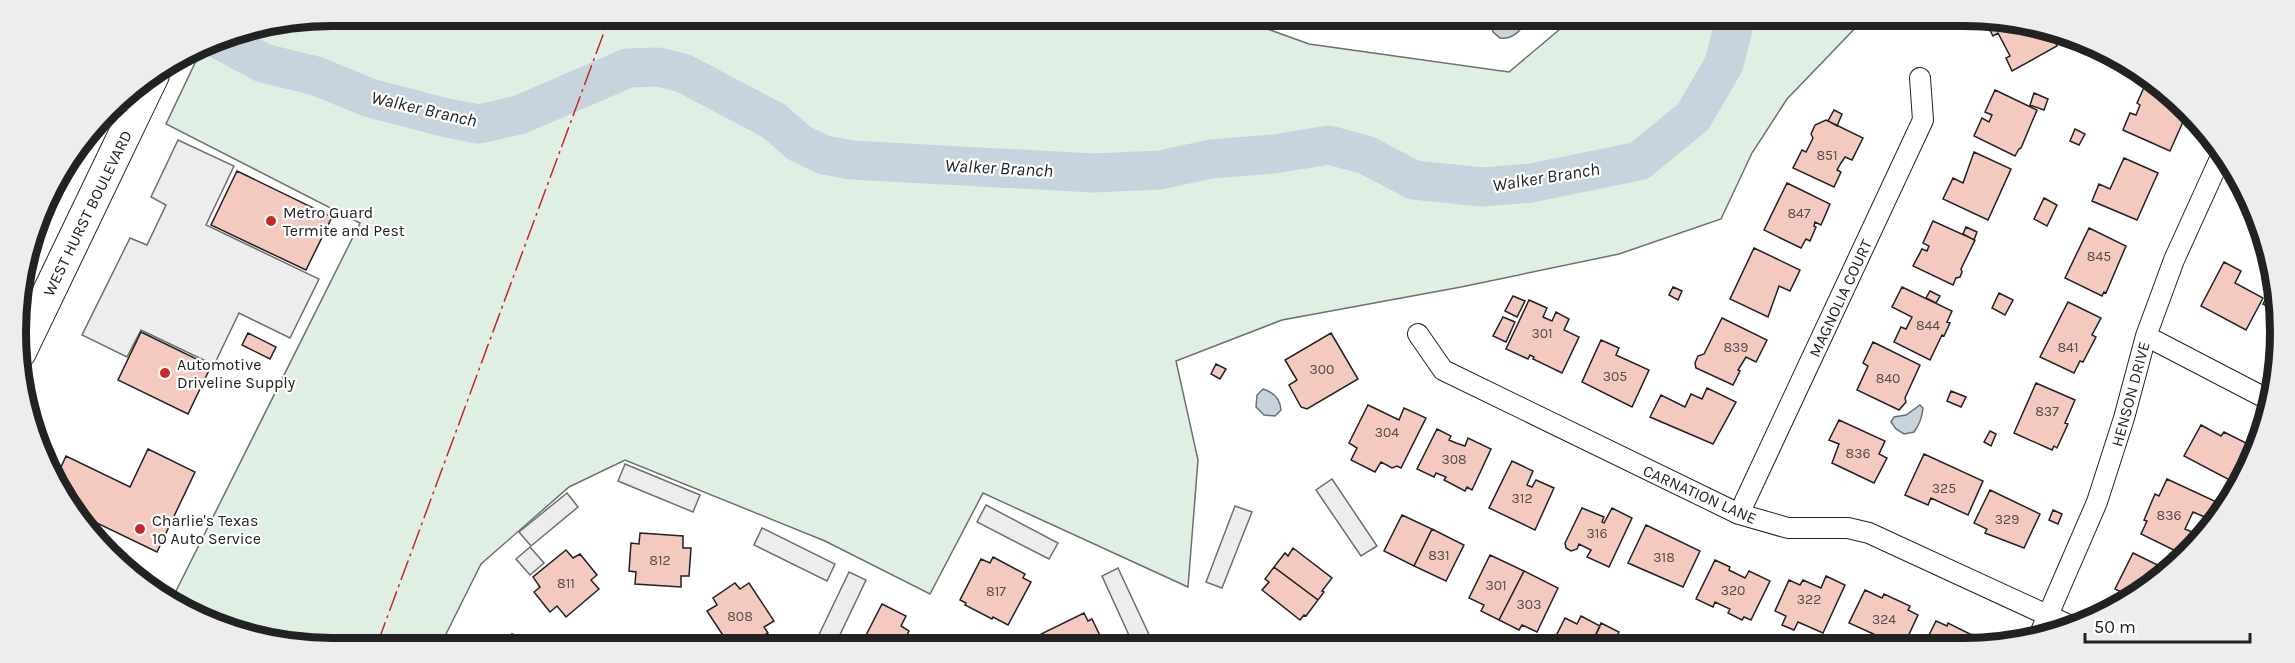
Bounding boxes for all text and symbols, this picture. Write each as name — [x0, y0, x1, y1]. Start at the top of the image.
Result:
water label: Walker Branch — [369, 86, 479, 132]
street label: WEST HURST BOULEVARD — [39, 127, 136, 299]
house number: 851 — [1816, 147, 1838, 164]
water label: Walker Branch — [944, 154, 1054, 182]
water label: Walker Branch — [1491, 158, 1601, 196]
place label: Metro Guard Termite and Pest — [283, 203, 405, 240]
house number: 847 — [1788, 205, 1811, 222]
marker: Metro Guard Termite and Pest — [264, 214, 278, 228]
street label: MAGNOLIA COURT — [1805, 236, 1876, 360]
house number: 845 — [2087, 248, 2111, 265]
house number: 844 — [1916, 317, 1940, 334]
house number: 301 — [1531, 325, 1553, 342]
house number: 839 — [1724, 339, 1749, 356]
house number: 841 — [2057, 339, 2079, 356]
street label: HENSON DRIVE — [2107, 339, 2154, 449]
place label: Automotive Driveline Supply — [177, 355, 296, 392]
house number: 300 — [1310, 361, 1334, 378]
marker: Automotive Driveline Supply — [158, 366, 172, 380]
house number: 305 — [1603, 368, 1627, 385]
house number: 840 — [1876, 370, 1900, 387]
house number: 837 — [2035, 403, 2059, 420]
house number: 304 — [1375, 424, 1399, 441]
house number: 836 — [1846, 445, 1870, 462]
house number: 308 — [1441, 451, 1467, 468]
street label: CARNATION LANE — [1640, 461, 1760, 528]
house number: 325 — [1932, 480, 1956, 497]
house number: 312 — [1511, 490, 1533, 507]
house number: 836 — [2157, 507, 2181, 524]
place label: Charlie's Texas 10 Auto Service — [152, 511, 261, 548]
house number: 329 — [1995, 511, 2019, 528]
marker: Charlie's Texas 10 Auto Service — [133, 522, 147, 536]
house number: 316 — [1587, 525, 1607, 542]
house number: 831 — [1428, 547, 1450, 564]
house number: 318 — [1653, 549, 1675, 566]
house number: 812 — [649, 552, 671, 569]
house number: 811 — [557, 575, 575, 592]
house number: 301 — [1485, 577, 1507, 594]
house number: 320 — [1721, 582, 1745, 599]
house number: 817 — [986, 583, 1006, 600]
house number: 322 — [1797, 591, 1821, 608]
house number: 303 — [1517, 596, 1541, 613]
scale bar — [2085, 606, 2250, 644]
house number: 808 — [727, 608, 753, 625]
house number: 324 — [1872, 611, 1896, 628]
text: 50 m — [2094, 616, 2136, 638]

